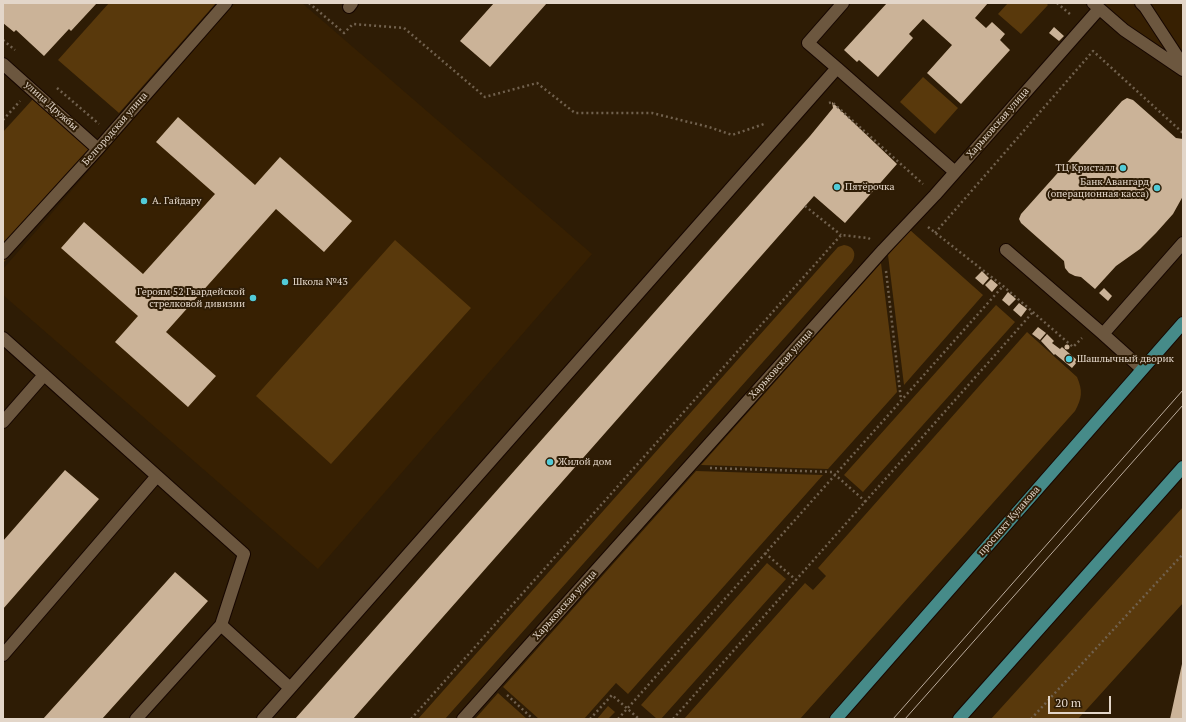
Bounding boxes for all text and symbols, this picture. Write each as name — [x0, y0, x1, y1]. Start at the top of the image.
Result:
street label: улица Дружбы — [22, 79, 80, 133]
street label: Харьковская улица — [964, 85, 1032, 161]
street label: Белгородская улица — [80, 90, 150, 168]
place label: ТЦ Кристалл — [1055, 162, 1115, 174]
marker: ТЦ Кристалл — [1118, 163, 1128, 173]
place label: Банк Авангард (операционная касса) — [1047, 176, 1149, 200]
place label: Пятёрочка — [845, 181, 895, 193]
marker: Пятёрочка — [832, 182, 842, 192]
marker: Банк Авангард (операционная касса) — [1152, 183, 1162, 193]
place label: А. Гайдару — [152, 195, 201, 207]
marker: А. Гайдару — [139, 196, 149, 206]
place label: Школа №43 — [293, 276, 348, 288]
marker: Школа №43 — [280, 277, 290, 287]
place label: Героям 52 Гвардейской стрелковой дивизии — [137, 286, 245, 310]
marker: Героям 52 Гвардейской стрелковой дивизии — [248, 293, 258, 303]
street label: Харьковская улица — [747, 327, 815, 401]
place label: Шашлычный дворик — [1077, 353, 1174, 365]
marker: Шашлычный дворик — [1064, 354, 1074, 364]
place label: Жилой дом — [558, 456, 612, 468]
marker: Жилой дом — [545, 457, 555, 467]
street label: проспект Кулакова — [976, 484, 1042, 558]
street label: Харьковская улица — [531, 568, 599, 642]
scale bar — [1050, 688, 1113, 714]
text: 20 m — [1055, 695, 1081, 710]

